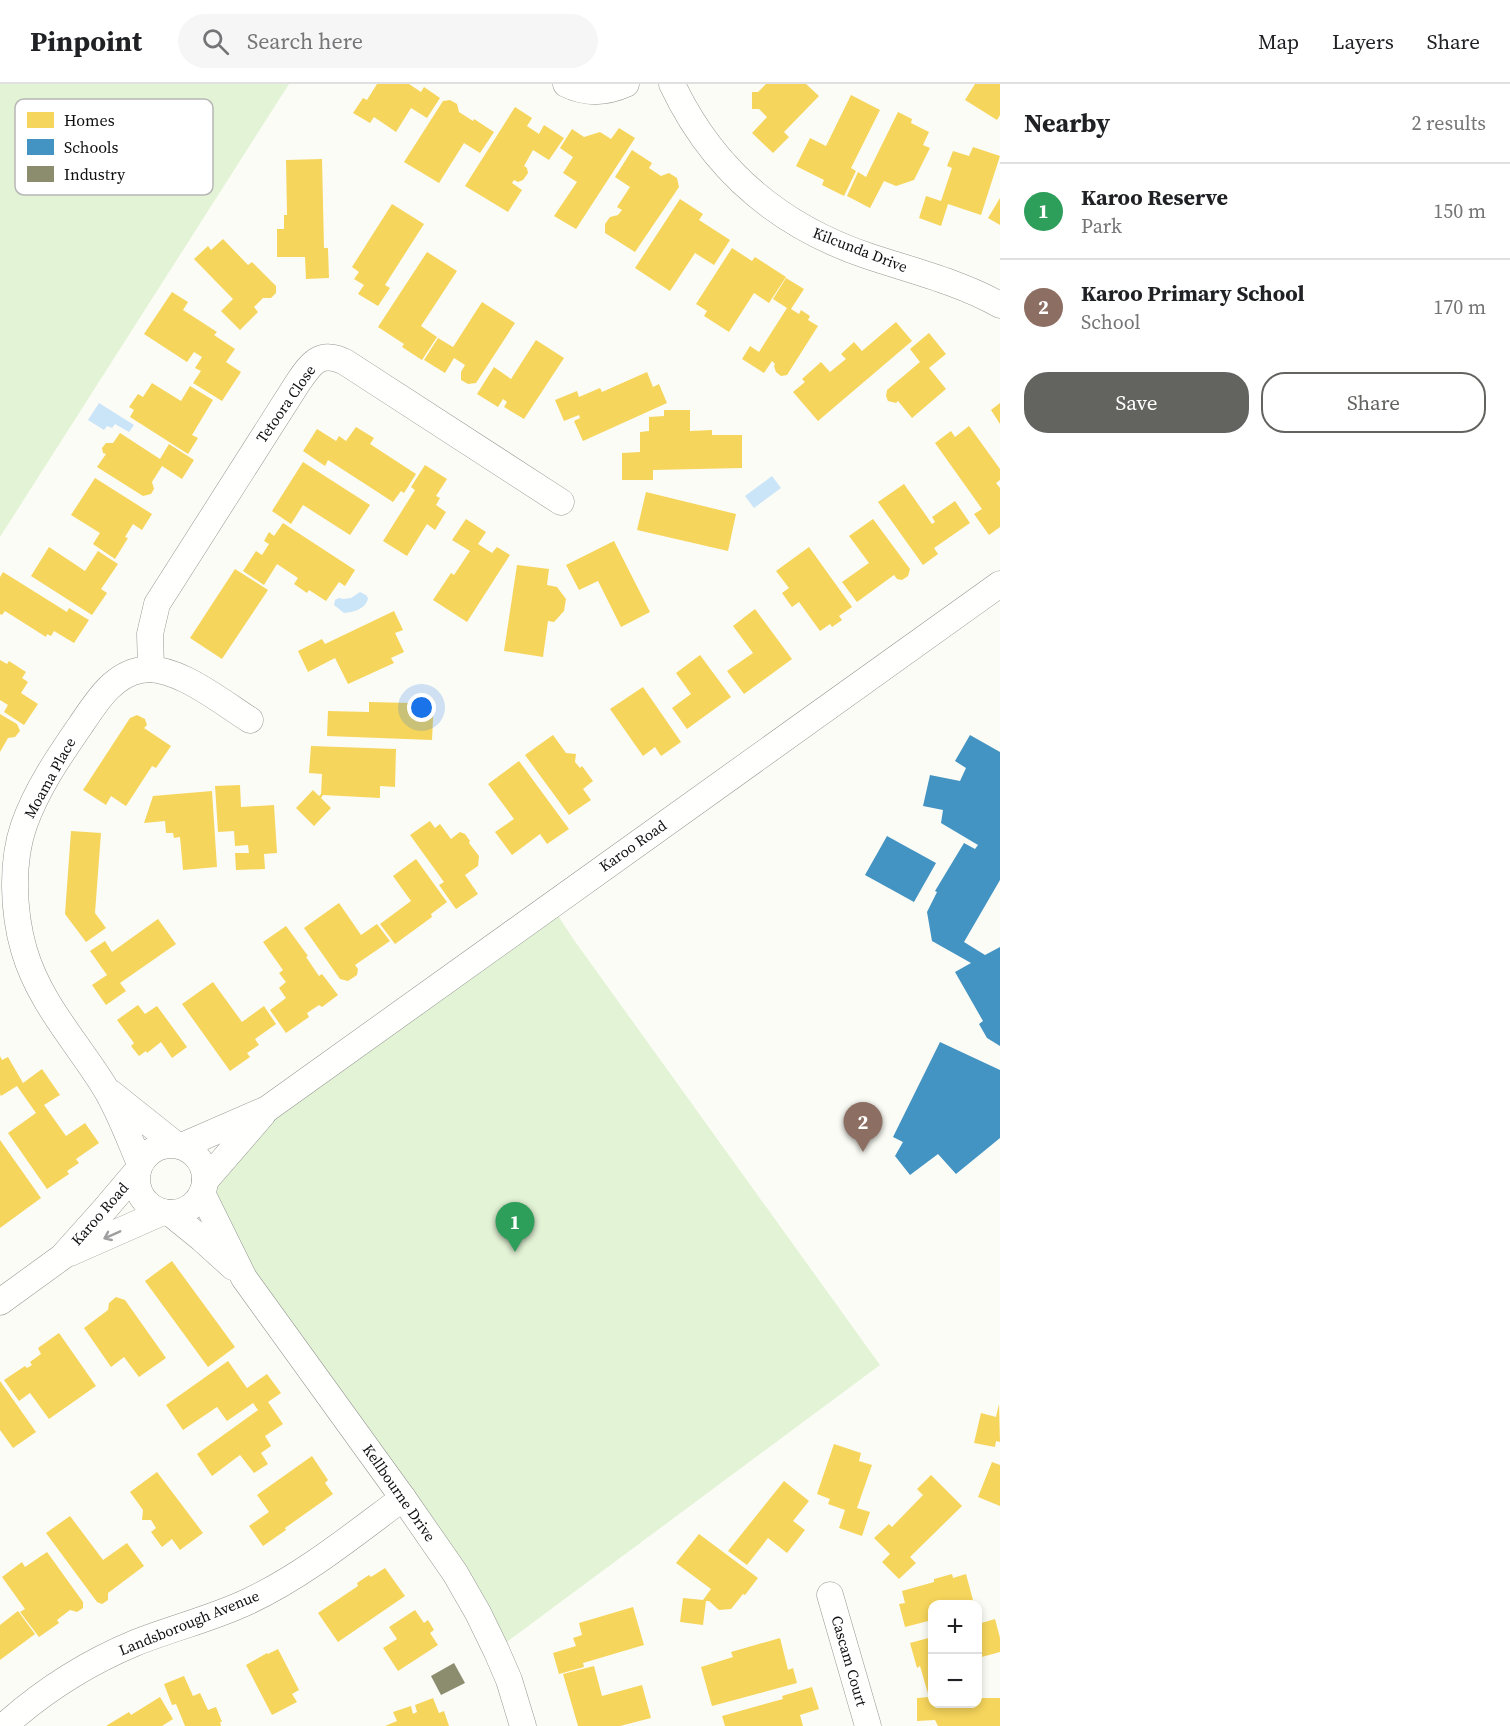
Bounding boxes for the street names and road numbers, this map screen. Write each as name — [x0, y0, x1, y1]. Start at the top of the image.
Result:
street label: Kilcunda Drive — [810, 222, 911, 277]
street label: Tetoora Close — [251, 360, 320, 447]
street label: Moama Place — [19, 733, 81, 822]
street label: Karoo Road — [595, 814, 671, 876]
street label: Karoo Road — [66, 1177, 133, 1250]
street label: Kellbourne Drive — [358, 1440, 441, 1546]
street label: Landsborough Avenue — [116, 1585, 262, 1660]
street label: Cascam Court — [827, 1613, 872, 1709]

